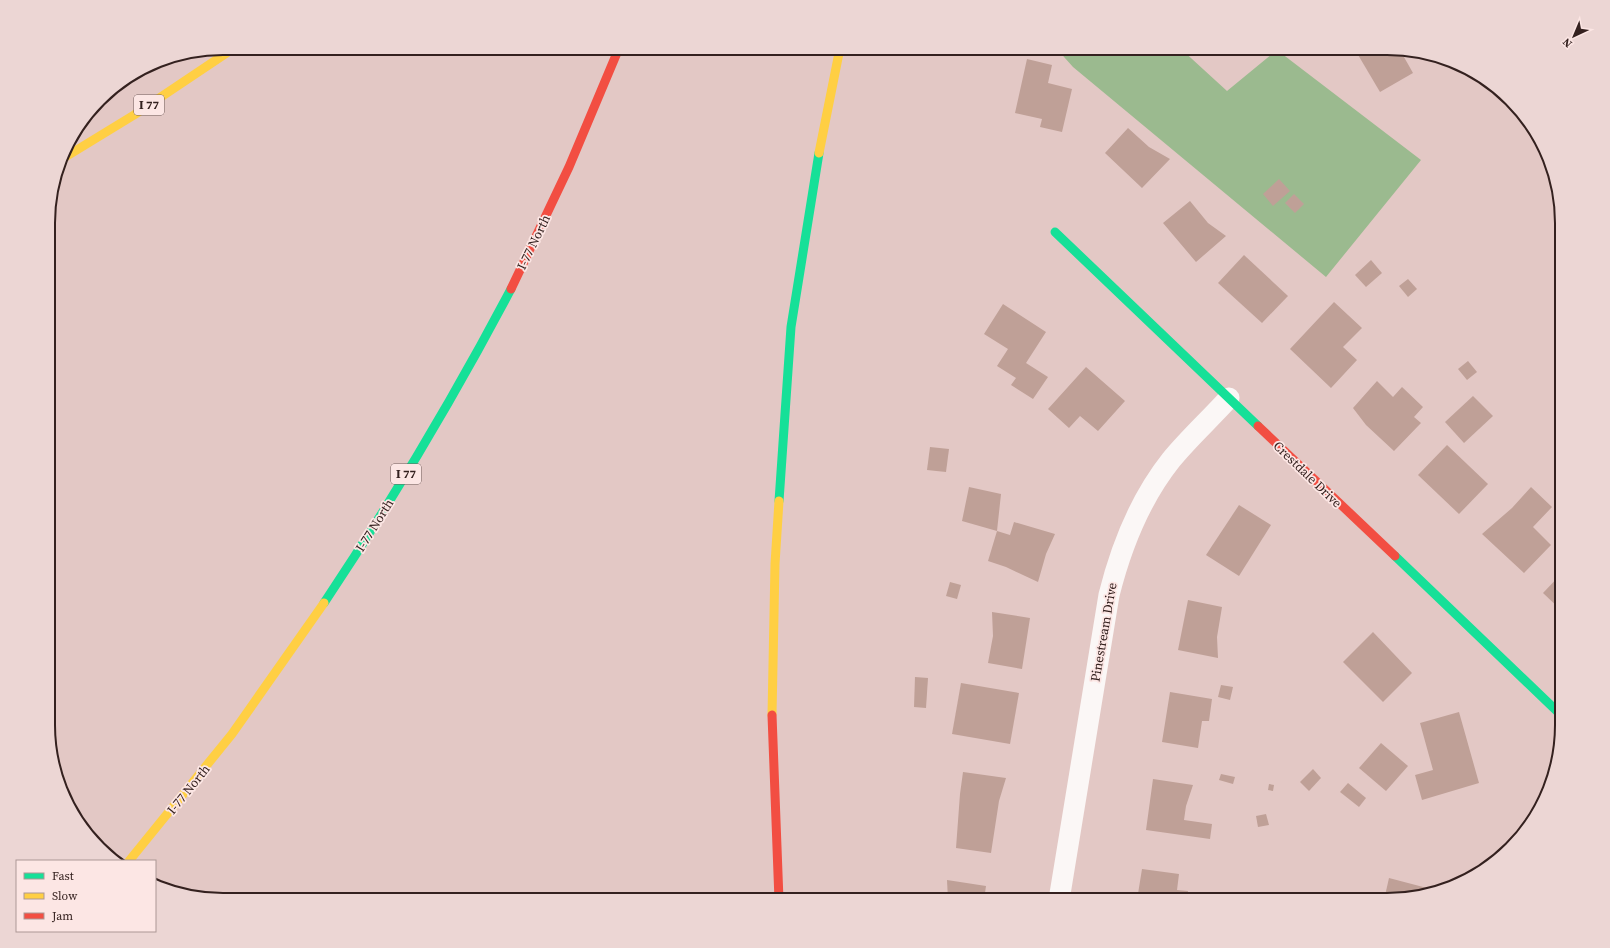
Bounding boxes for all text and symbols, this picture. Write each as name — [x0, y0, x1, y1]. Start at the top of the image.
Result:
north arrow — [1554, 16, 1594, 56]
text: N — [1559, 35, 1575, 51]
road number: I 77 — [134, 95, 164, 115]
street label: I-77 North — [513, 212, 554, 273]
street label: Crestdale Drive — [1270, 437, 1346, 512]
road number: I 77 — [391, 464, 421, 484]
street label: I-77 North — [352, 495, 397, 555]
street label: Pinestream Drive — [1086, 581, 1121, 683]
street label: I-77 North — [163, 761, 214, 818]
legend — [16, 860, 156, 932]
text: Fast — [52, 868, 74, 884]
text: Slow — [52, 888, 78, 904]
text: Jam — [51, 908, 73, 924]

